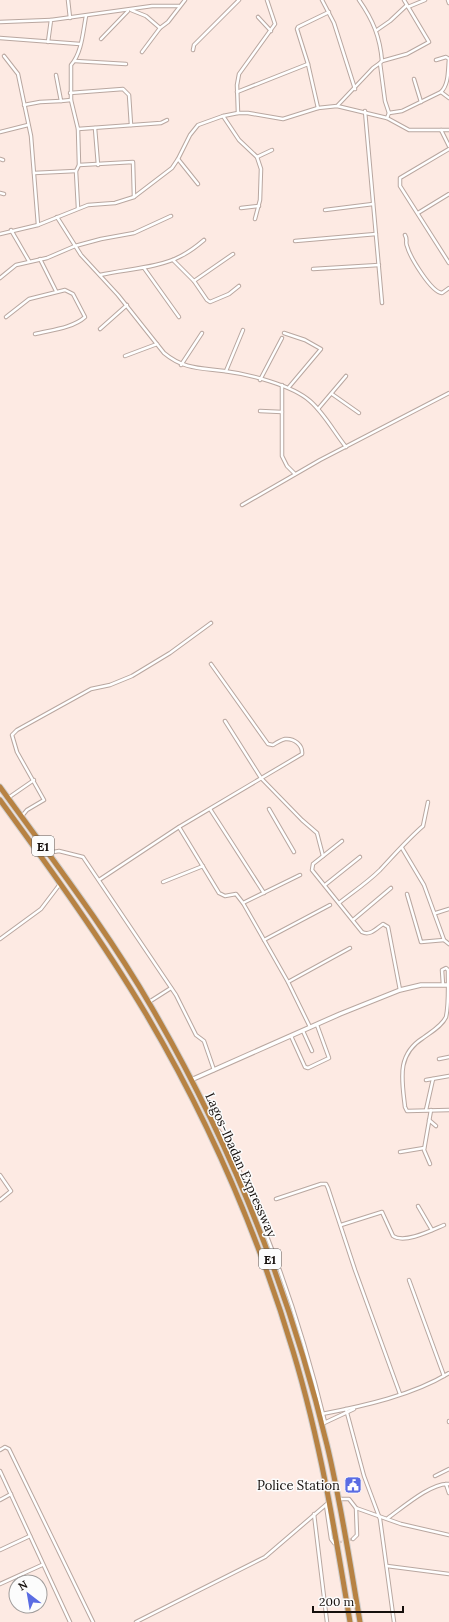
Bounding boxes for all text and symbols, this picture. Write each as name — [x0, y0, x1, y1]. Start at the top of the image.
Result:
road number: E1 — [32, 836, 54, 856]
street label: Lagos-Ibadan Expressway — [201, 1090, 281, 1240]
road number: E1 — [259, 1249, 281, 1269]
public building icon: Police Station — [343, 1475, 363, 1495]
place label: Police Station — [257, 1477, 340, 1494]
north arrow — [8, 1574, 48, 1614]
text: N — [16, 1577, 31, 1594]
scale bar — [313, 1588, 403, 1614]
text: 200 m — [319, 1594, 355, 1609]

